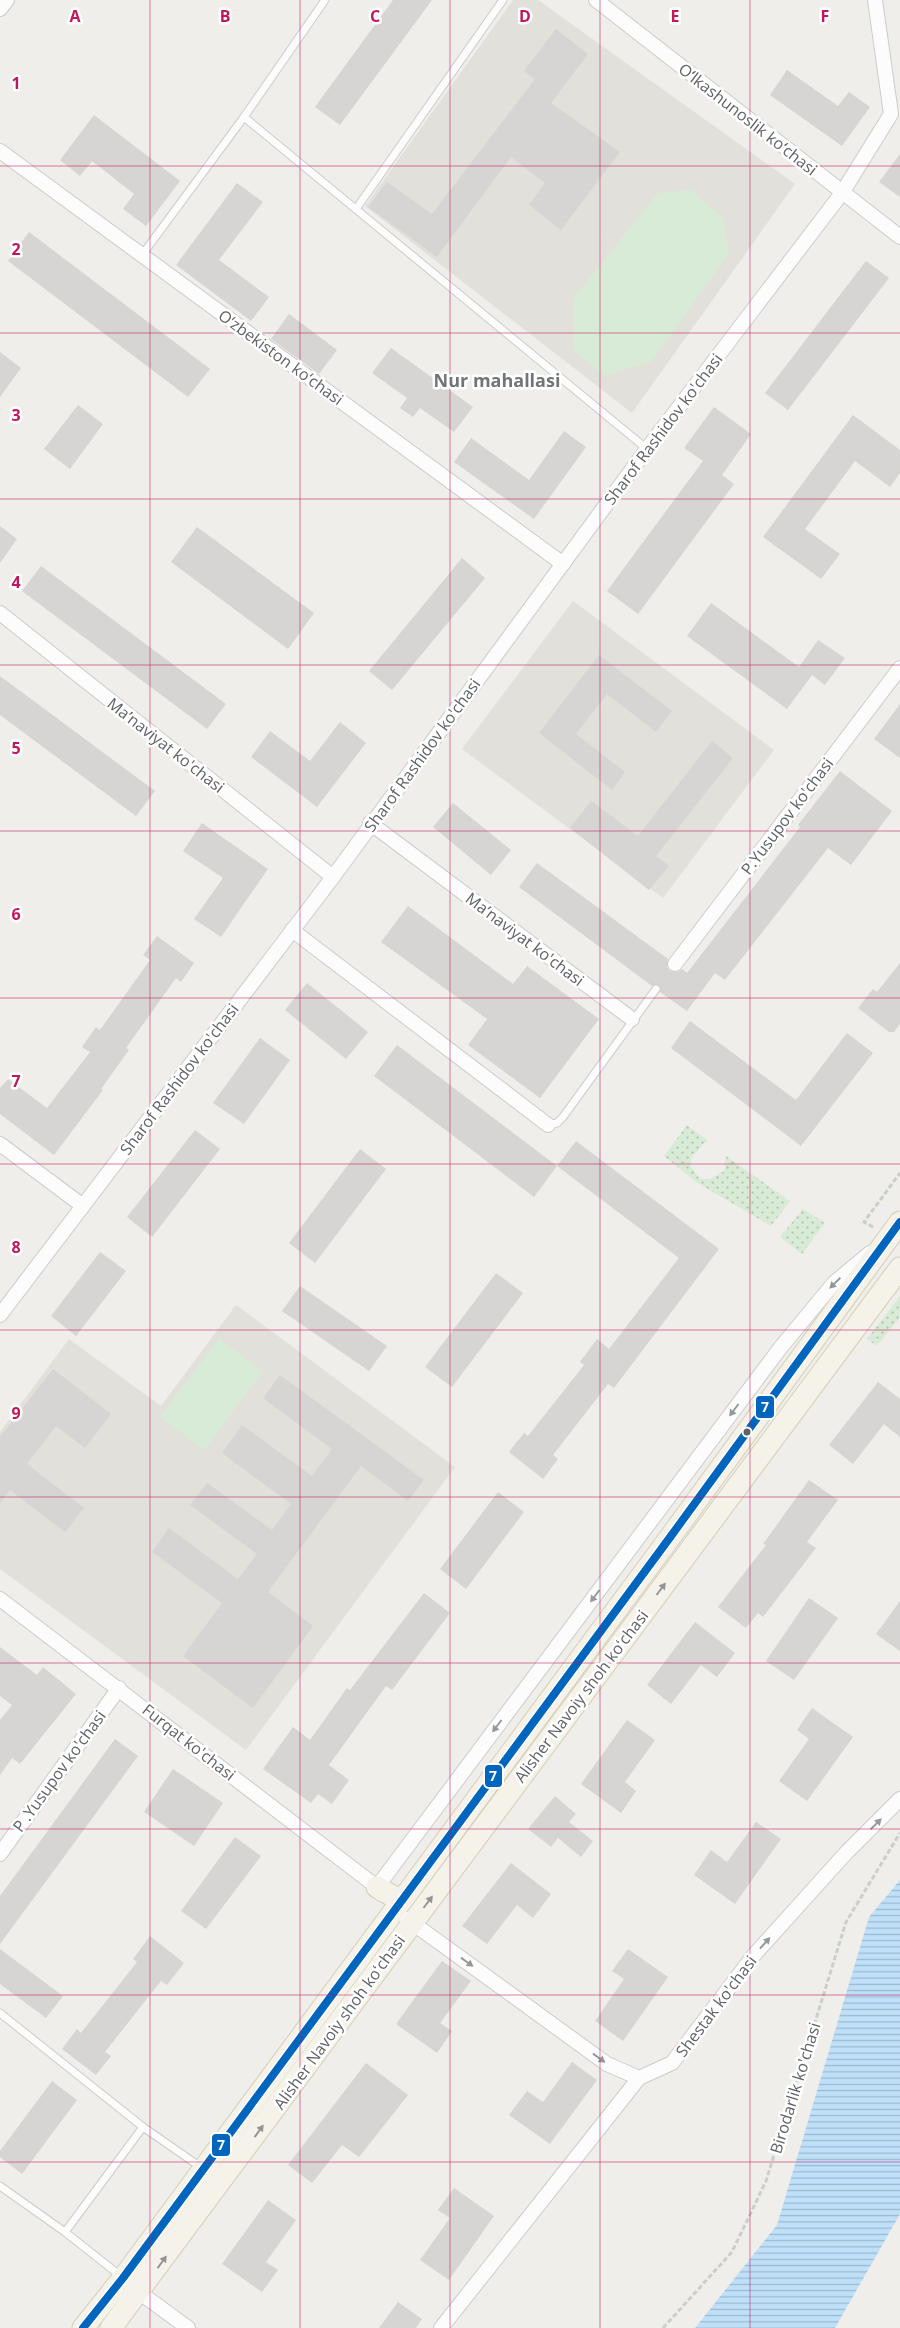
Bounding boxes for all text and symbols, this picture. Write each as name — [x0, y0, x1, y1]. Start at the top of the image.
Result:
text: A — [69, 5, 81, 27]
text: B — [220, 5, 230, 27]
text: C — [370, 5, 380, 27]
text: D — [519, 5, 531, 27]
text: E — [671, 5, 680, 27]
text: F — [821, 5, 829, 27]
street label: O‘lkashunoslik ko‘chasi — [674, 58, 822, 180]
text: 1 — [11, 72, 21, 94]
text: 2 — [11, 238, 21, 260]
street label: O‘zbekiston ko‘chasi — [214, 304, 348, 410]
street label: Sharof Rashidov ko'chasi — [599, 349, 727, 509]
district label: Nur mahallasi — [434, 368, 560, 392]
text: 3 — [11, 404, 21, 426]
text: 4 — [11, 571, 21, 593]
street label: Sharof Rashidov ko'chasi — [359, 674, 485, 836]
street label: Ma’naviyat ko'chasi — [103, 692, 229, 798]
text: 5 — [11, 737, 21, 759]
street label: P.Yusupov ko'chasi — [736, 753, 838, 879]
street label: Ma’naviyat ko'chasi — [461, 887, 589, 991]
text: 6 — [11, 903, 21, 925]
street label: Sharof Rashidov ko'chasi — [115, 999, 243, 1159]
text: 7 — [11, 1070, 21, 1092]
text: 8 — [11, 1236, 21, 1258]
one-way arrow — [829, 1277, 841, 1289]
line badge: 7 — [755, 1395, 775, 1419]
text: 7 — [761, 1397, 769, 1416]
text: 9 — [11, 1402, 21, 1424]
one-way arrow — [729, 1403, 739, 1417]
unlabelled marker — [742, 1427, 752, 1437]
one-way arrow — [655, 1583, 666, 1596]
one-way arrow — [589, 1589, 600, 1602]
street label: Alisher Navoiy shoh koʻchasi — [509, 1605, 653, 1787]
street label: Furqat ko'chasi — [138, 1699, 240, 1785]
street label: P .Yusupov ko'chasi — [7, 1706, 111, 1836]
one-way arrow — [492, 1719, 503, 1732]
line badge: 7 — [484, 1764, 503, 1788]
text: 7 — [489, 1766, 497, 1785]
one-way arrow — [869, 1818, 881, 1830]
one-way arrow — [423, 1895, 433, 1909]
street label: Alisher Navoiy shoh koʻchasi — [268, 1930, 410, 2114]
one-way arrow — [760, 1936, 771, 1949]
street label: Shestak ko'chasi — [671, 1951, 761, 2061]
one-way arrow — [460, 1957, 474, 1967]
street label: Birodarlik ko'chasi — [765, 2020, 825, 2156]
one-way arrow — [592, 2053, 606, 2063]
one-way arrow — [253, 2125, 264, 2138]
line badge: 7 — [211, 2133, 231, 2157]
text: 7 — [217, 2135, 225, 2154]
one-way arrow — [157, 2255, 167, 2269]

